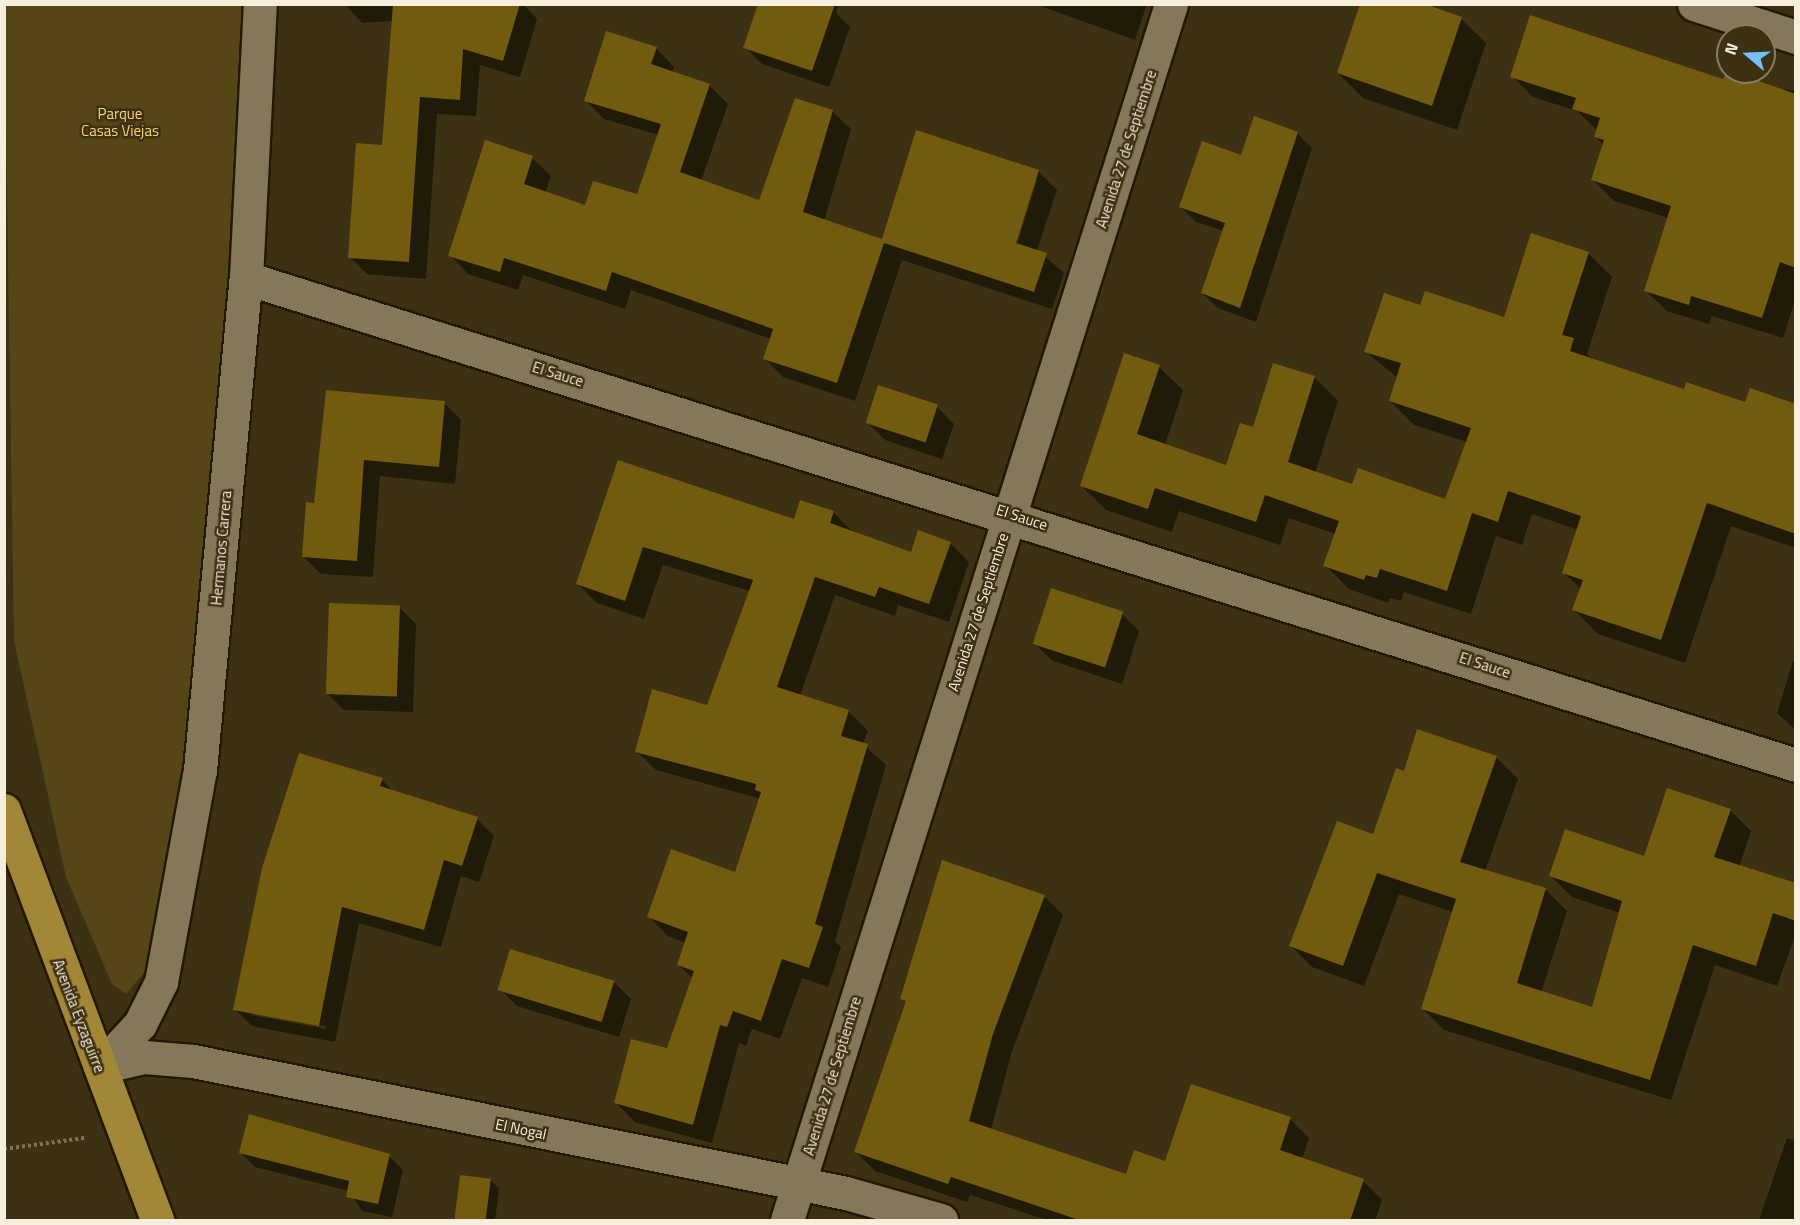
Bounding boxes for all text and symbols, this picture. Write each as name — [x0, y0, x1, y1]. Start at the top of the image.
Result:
north arrow — [1716, 24, 1776, 84]
text: N — [1718, 40, 1744, 58]
street label: Avenida 27 de Septiembre — [1092, 68, 1160, 230]
park label: Parque Casas Viejas — [81, 104, 159, 139]
street label: El Sauce — [530, 358, 586, 390]
street label: Hermanos Carrera — [207, 490, 235, 606]
street label: El Sauce — [994, 500, 1050, 534]
street label: Avenida 27 de Septiembre — [944, 531, 1012, 693]
street label: El Sauce — [1457, 648, 1513, 682]
street label: Avenida Eyzaguirre — [49, 957, 109, 1075]
street label: Avenida 27 de Septiembre — [799, 994, 865, 1158]
street label: El Nogal — [494, 1115, 548, 1143]

